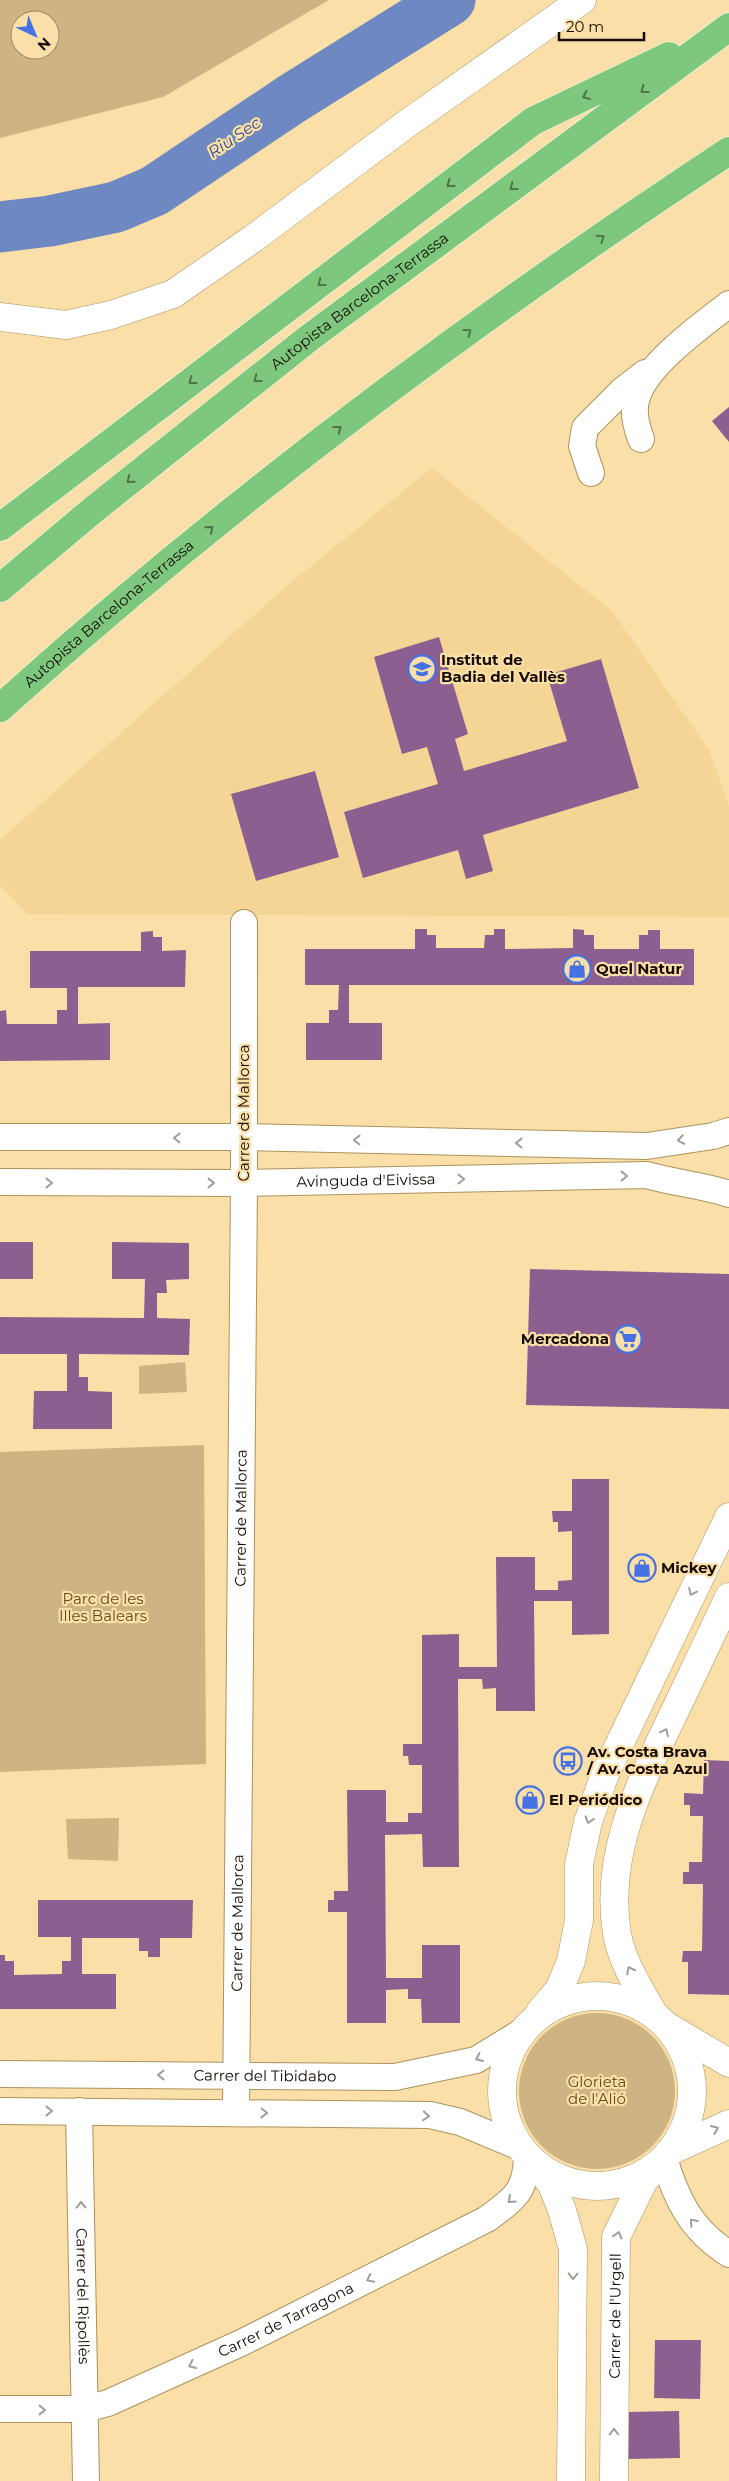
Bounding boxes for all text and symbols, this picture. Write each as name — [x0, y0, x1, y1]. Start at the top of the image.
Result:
north arrow — [10, 10, 60, 60]
scale bar — [559, 10, 644, 42]
text: 20 m — [566, 17, 604, 36]
text: N — [34, 34, 54, 55]
one-way arrow — [640, 84, 650, 93]
one-way arrow — [582, 90, 591, 100]
water label: Riu Sec — [204, 113, 264, 162]
one-way arrow — [446, 178, 456, 187]
one-way arrow — [510, 182, 519, 190]
street label: Autopista Barcelona-Terrassa — [267, 228, 452, 374]
one-way arrow — [596, 234, 605, 244]
one-way arrow — [318, 277, 327, 285]
one-way arrow — [462, 329, 471, 337]
one-way arrow — [254, 374, 263, 382]
one-way arrow — [188, 375, 198, 384]
one-way arrow — [332, 426, 341, 434]
one-way arrow — [127, 475, 136, 483]
one-way arrow — [205, 526, 214, 535]
street label: Autopista Barcelona-Terrassa — [20, 536, 198, 691]
place label: Institut de Badia del Vallès — [441, 650, 565, 686]
school or university icon: Institut de Badia del Vallès — [407, 654, 437, 684]
shop icon: Quel Natur — [562, 954, 592, 984]
place label: Quel Natur — [596, 959, 682, 978]
street label: Carrer de Mallorca — [234, 1044, 253, 1182]
one-way arrow — [173, 1133, 180, 1143]
one-way arrow — [353, 1135, 360, 1145]
one-way arrow — [677, 1135, 686, 1145]
one-way arrow — [515, 1138, 523, 1149]
street label: Avinguda d'Eivissa — [296, 1169, 436, 1191]
one-way arrow — [620, 1171, 628, 1181]
one-way arrow — [458, 1174, 465, 1184]
one-way arrow — [45, 1178, 53, 1188]
one-way arrow — [208, 1178, 215, 1188]
supermarket icon: Mercadona — [613, 1324, 643, 1354]
place label: Mercadona — [521, 1329, 609, 1348]
street label: Carrer de Mallorca — [231, 1449, 251, 1587]
shop icon: Mickey — [627, 1553, 657, 1583]
place label: Mickey — [661, 1558, 718, 1577]
one-way arrow — [688, 1587, 698, 1596]
park label: Parc de les Illes Balears — [59, 1589, 147, 1625]
one-way arrow — [658, 1728, 669, 1737]
place label: Av. Costa Brava / Av. Costa Azul — [586, 1742, 707, 1778]
bus stop icon: Av. Costa Brava / Av. Costa Azul — [553, 1746, 583, 1776]
shop icon: El Periódico — [515, 1785, 545, 1815]
place label: El Periódico — [549, 1790, 643, 1809]
one-way arrow — [585, 1815, 595, 1823]
street label: Carrer de Mallorca — [227, 1854, 247, 1992]
one-way arrow — [626, 1966, 636, 1975]
one-way arrow — [475, 2051, 484, 2061]
street label: Carrer del Tibidabo — [193, 2065, 336, 2086]
one-way arrow — [157, 2070, 164, 2080]
park label: Glorieta de l'Alió — [568, 2072, 626, 2108]
one-way arrow — [45, 2106, 53, 2116]
one-way arrow — [260, 2108, 268, 2118]
one-way arrow — [422, 2110, 430, 2121]
one-way arrow — [710, 2125, 719, 2136]
one-way arrow — [507, 2194, 516, 2203]
one-way arrow — [76, 2201, 86, 2208]
one-way arrow — [689, 2218, 698, 2227]
street label: Carrer del Ripollès — [72, 2228, 94, 2364]
one-way arrow — [613, 2232, 623, 2240]
street label: Carrer de l'Urgell — [605, 2253, 625, 2379]
one-way arrow — [568, 2272, 578, 2280]
one-way arrow — [366, 2273, 375, 2283]
street label: Carrer de Tarragona — [215, 2278, 357, 2361]
one-way arrow — [188, 2359, 197, 2370]
one-way arrow — [39, 2404, 47, 2415]
one-way arrow — [609, 2428, 619, 2436]

